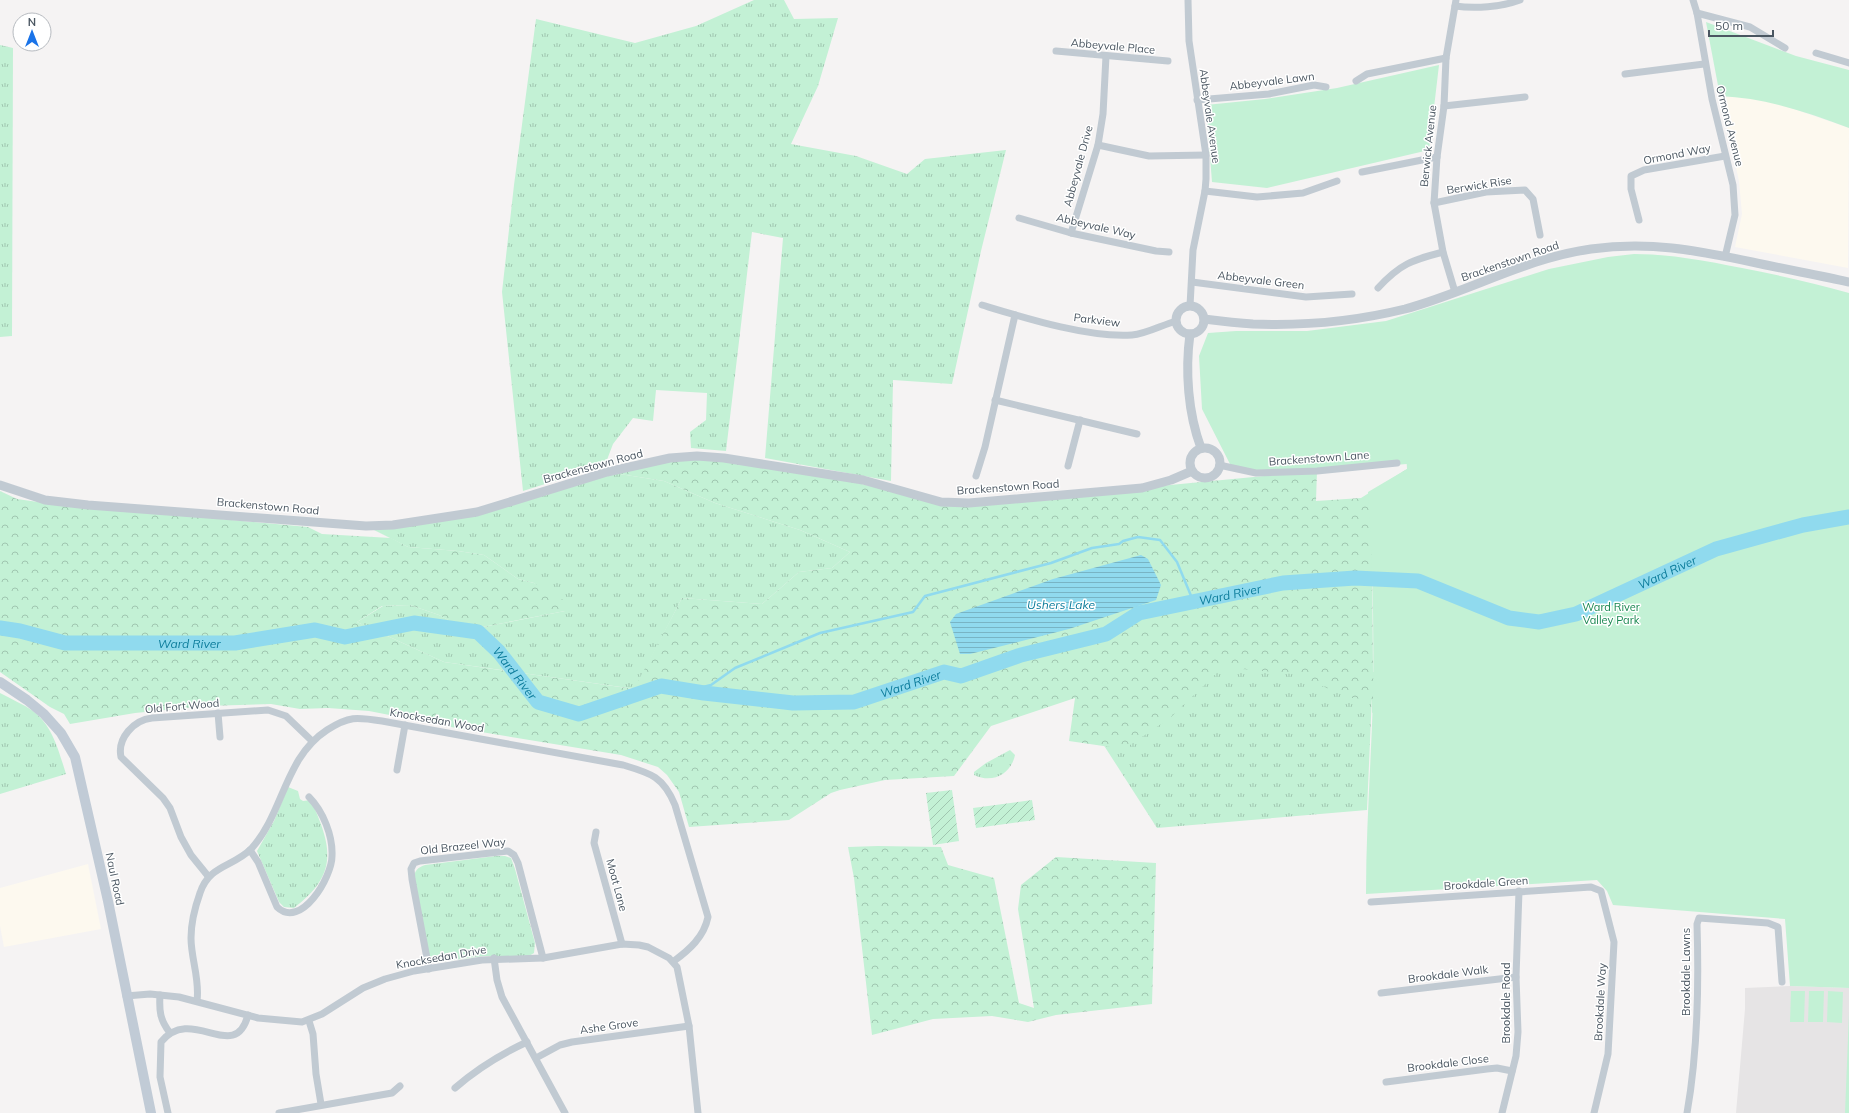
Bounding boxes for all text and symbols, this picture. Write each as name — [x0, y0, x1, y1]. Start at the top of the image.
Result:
north arrow — [12, 12, 52, 52]
scale bar — [1709, 12, 1773, 38]
text: N — [28, 15, 36, 29]
text: 50 m — [1715, 18, 1743, 33]
street label: Abbeyvale Place — [1070, 35, 1156, 57]
street label: Abbeyvale Avenue — [1196, 68, 1224, 164]
street label: Abbeyvale Lawn — [1229, 69, 1315, 93]
street label: Ormond Avenue — [1713, 84, 1747, 168]
street label: Berwick Avenue — [1417, 104, 1439, 188]
street label: Abbeyvale Drive — [1060, 124, 1096, 208]
street label: Ormond Way — [1642, 141, 1712, 167]
street label: Berwick Rise — [1445, 173, 1513, 197]
street label: Abbeyvale Way — [1055, 210, 1137, 242]
street label: Brackenstown Road — [1459, 238, 1561, 284]
street label: Abbeyvale Green — [1217, 268, 1305, 292]
street label: Parkview — [1073, 310, 1122, 330]
street label: Brackenstown Road — [542, 446, 644, 486]
street label: Brackenstown Lane — [1268, 448, 1370, 468]
street label: Brackenstown Road — [956, 476, 1060, 498]
street label: Brackenstown Road — [216, 495, 320, 517]
water label: Ward River — [1635, 552, 1699, 592]
water label: Ward River — [1198, 580, 1263, 608]
water label: Ushers Lake — [1027, 597, 1095, 612]
park label: Ward River Valley Park — [1582, 600, 1640, 627]
water label: Ward River — [158, 636, 221, 651]
water label: Ward River — [490, 643, 541, 703]
water label: Ward River — [878, 666, 943, 700]
street label: Old Fort Wood — [144, 696, 220, 716]
street label: Knocksedan Wood — [389, 705, 485, 735]
street label: Old Brazeel Way — [420, 835, 506, 857]
street label: Naul Road — [103, 851, 127, 907]
street label: Moat Lane — [603, 857, 631, 913]
street label: Brookdale Green — [1443, 873, 1529, 893]
street label: Brookdale Lawns — [1679, 928, 1693, 1016]
street label: Knocksedan Drive — [395, 942, 487, 972]
street label: Brookdale Walk — [1407, 962, 1489, 986]
street label: Brookdale Road — [1499, 962, 1513, 1044]
street label: Brookdale Way — [1591, 962, 1609, 1041]
street label: Ashe Grove — [579, 1015, 639, 1037]
street label: Brookdale Close — [1406, 1051, 1490, 1075]

